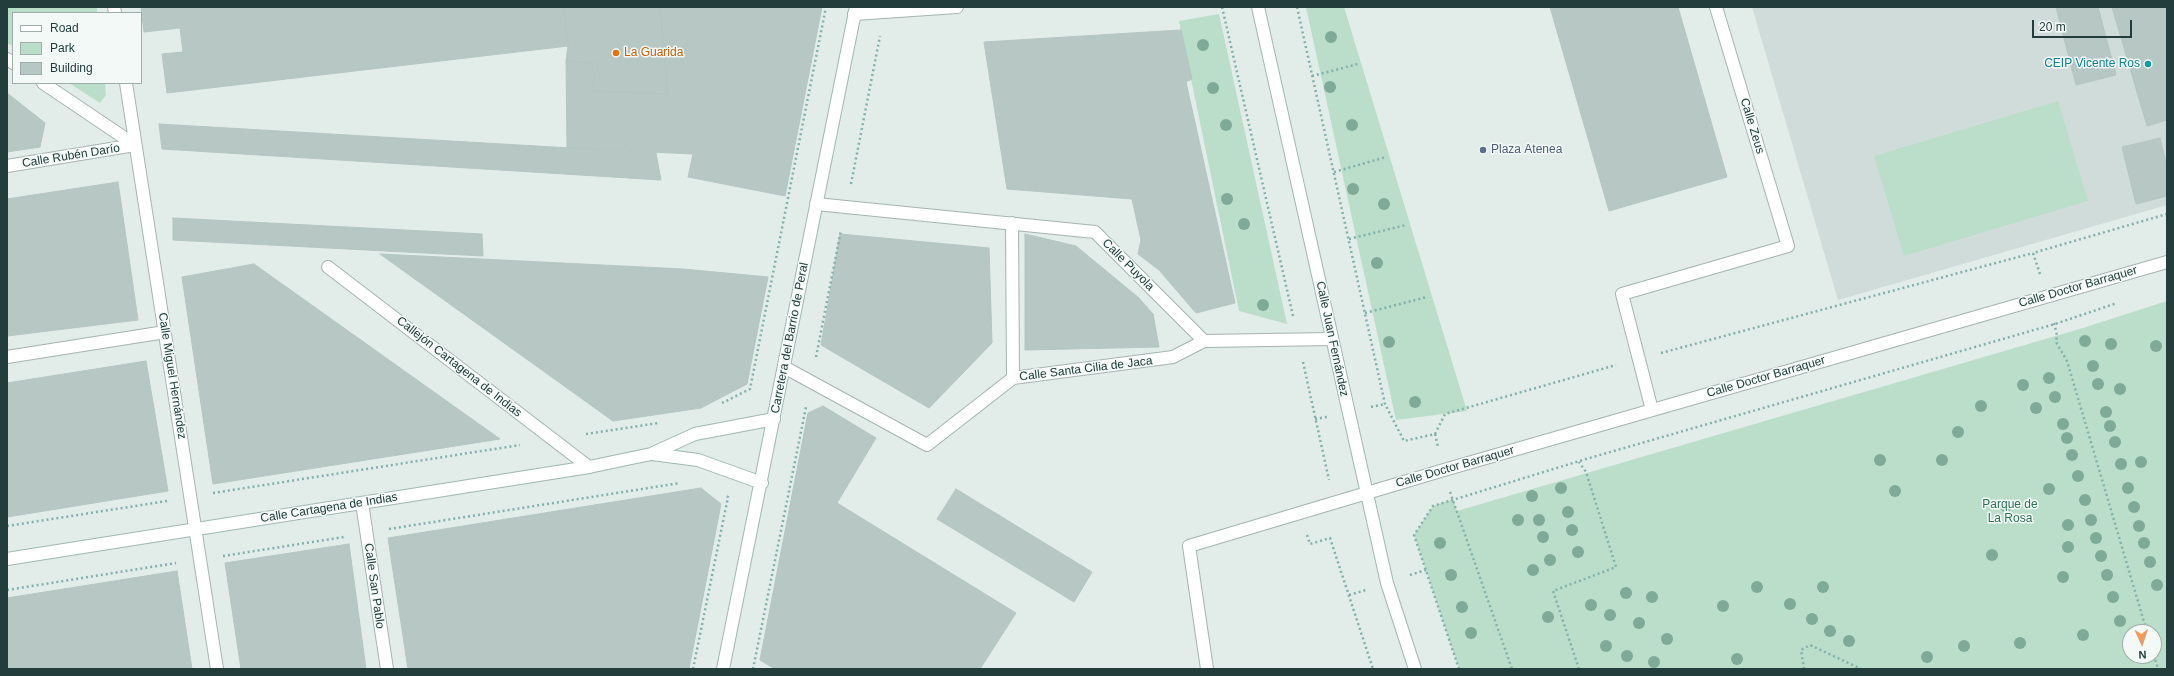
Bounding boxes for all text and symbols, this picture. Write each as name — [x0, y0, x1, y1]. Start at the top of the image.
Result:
legend — [12, 12, 142, 84]
scale bar — [2034, 12, 2134, 38]
text: 20 m — [2039, 20, 2066, 34]
text: Road — [50, 21, 79, 35]
text: Park — [50, 41, 75, 55]
place label: La Guarida — [624, 46, 683, 60]
marker: La Guarida — [611, 48, 621, 58]
place label: CEIP Vicente Ros — [2044, 57, 2140, 71]
marker: CEIP Vicente Ros — [2143, 59, 2153, 69]
text: Building — [50, 61, 93, 75]
street label: Calle Zeus — [1737, 96, 1767, 156]
street label: Calle Rubén Darío — [21, 141, 121, 171]
place label: Plaza Atenea — [1491, 143, 1562, 157]
marker: Plaza Atenea — [1478, 145, 1488, 155]
street label: Calle Puyola — [1099, 236, 1157, 294]
street label: Carretera del Barrio de Peral — [768, 261, 812, 415]
street label: Calle Doctor Barraquer — [2017, 263, 2139, 311]
street label: Calle Juan Fernández — [1313, 280, 1351, 398]
street label: Calle Miguel Hernández — [155, 312, 189, 440]
street label: Callejón Cartagena de Indias — [394, 314, 524, 420]
street label: Calle Doctor Barraquer — [1705, 353, 1827, 401]
street label: Calle Santa Cilia de Jaca — [1019, 354, 1153, 384]
street label: Calle Doctor Barraquer — [1394, 443, 1516, 491]
street label: Calle Cartagena de Indias — [259, 490, 399, 526]
park label: Parque de La Rosa — [1982, 498, 2038, 526]
street label: Calle San Pablo — [361, 542, 387, 630]
north arrow — [2122, 624, 2162, 664]
text: N — [2138, 649, 2147, 661]

